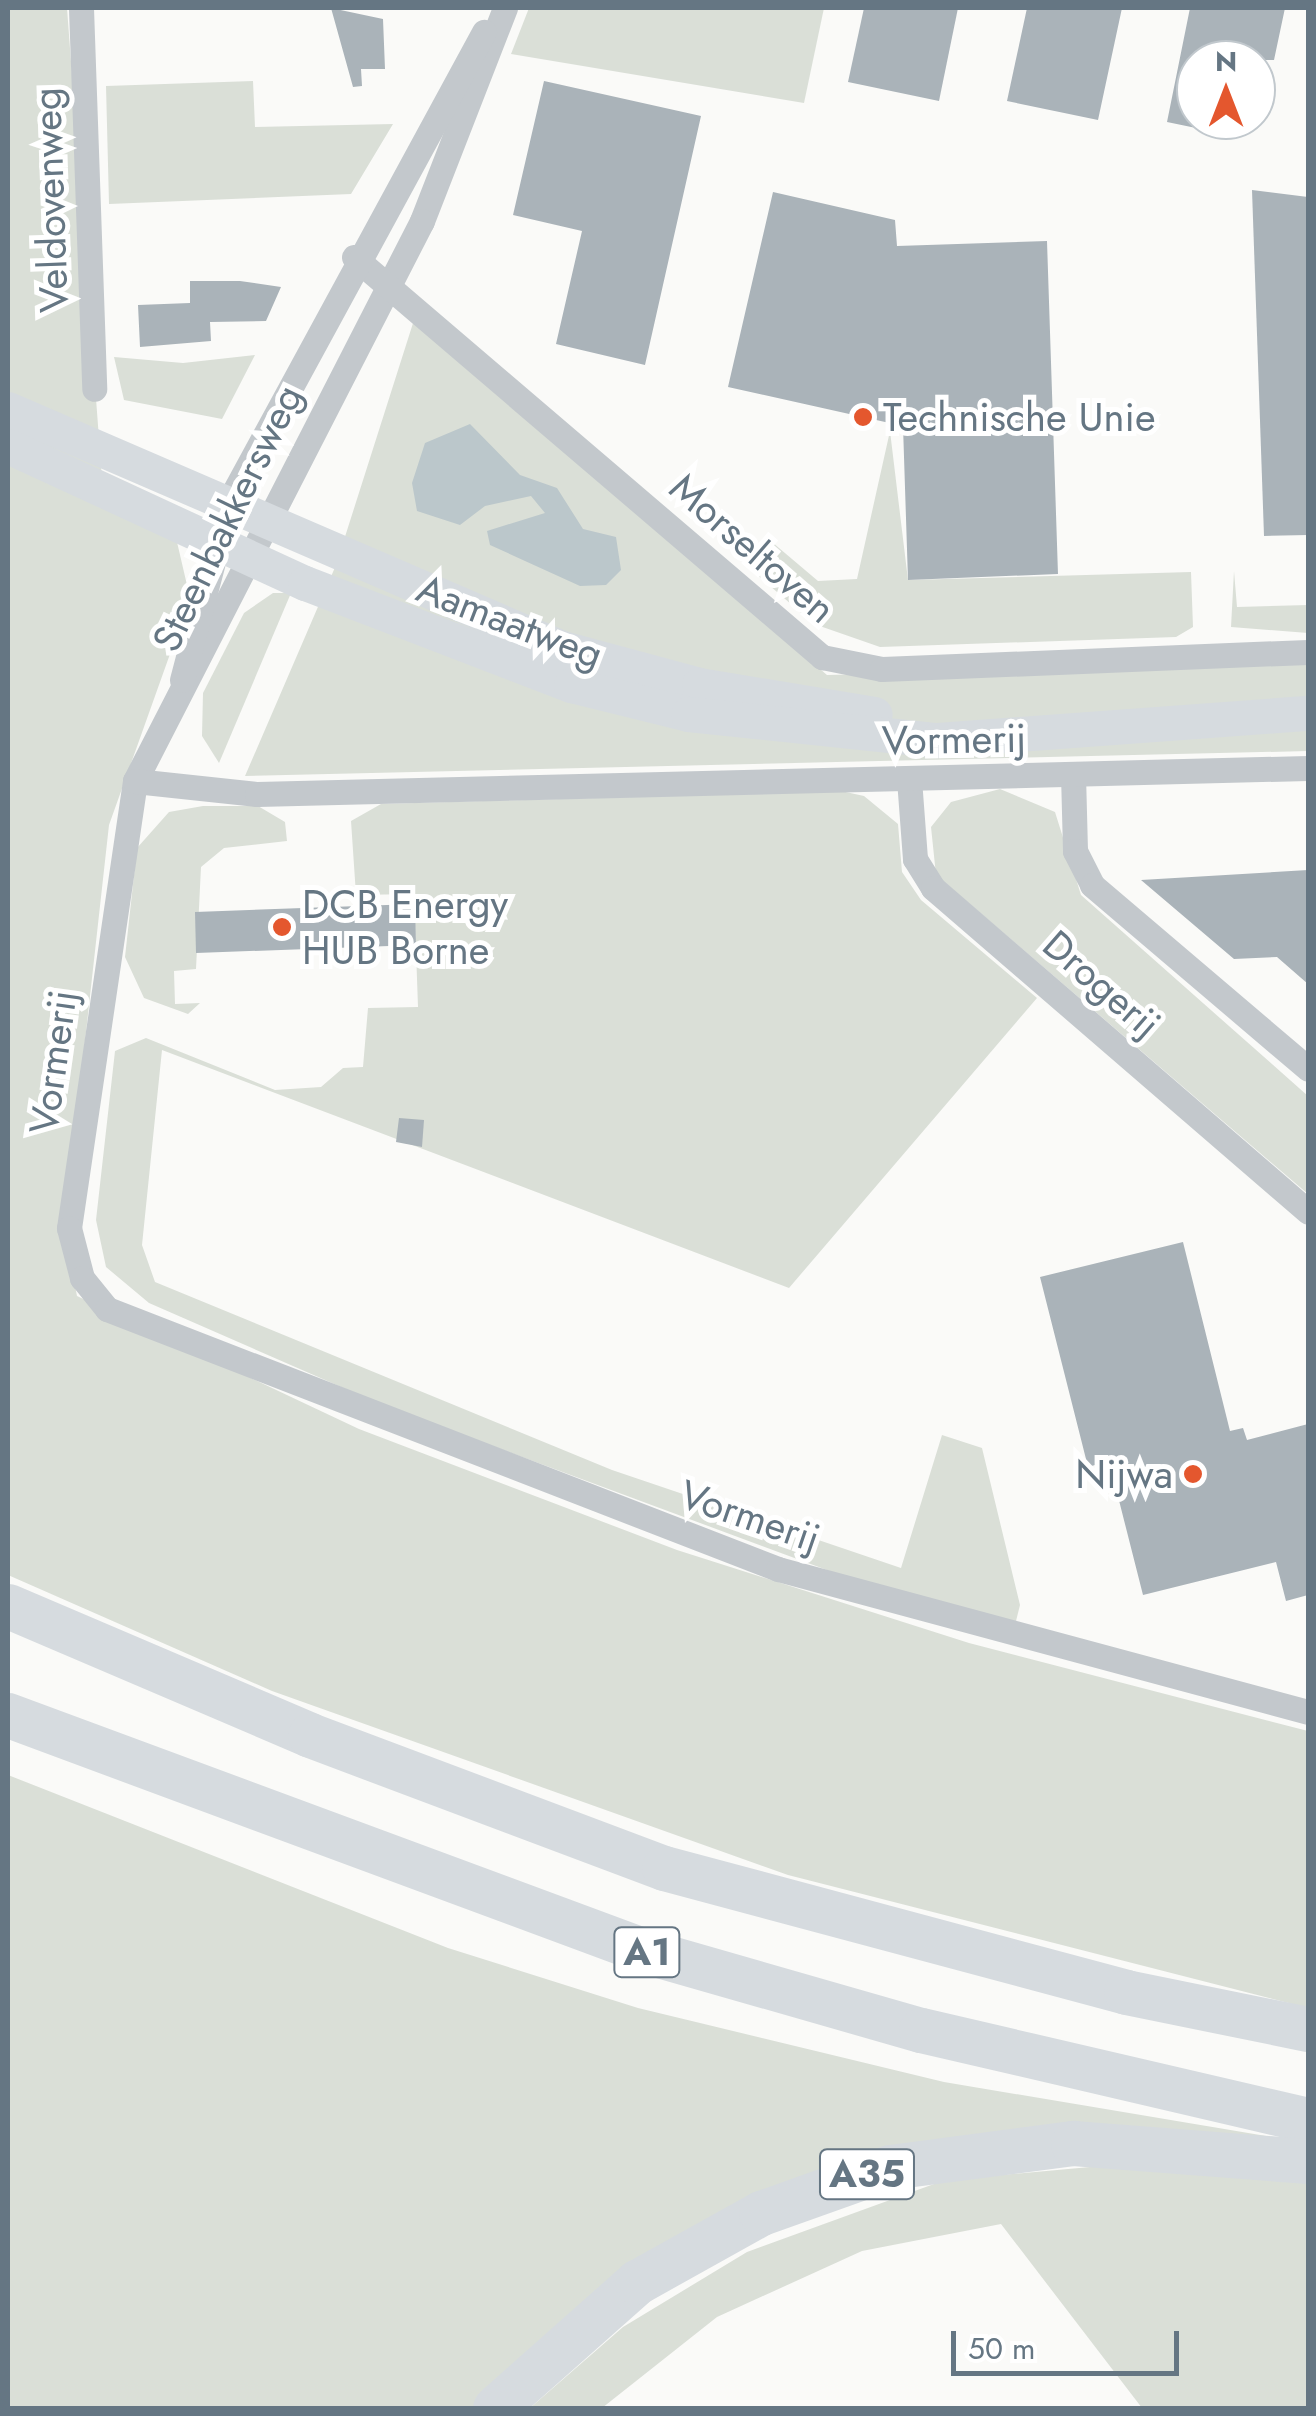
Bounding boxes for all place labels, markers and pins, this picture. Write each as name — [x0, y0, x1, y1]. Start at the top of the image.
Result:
place label: Technische Unie — [883, 393, 1156, 441]
marker: Technische Unie — [852, 406, 874, 428]
place label: DCB Energy HUB Borne — [302, 880, 508, 974]
marker: DCB Energy HUB Borne — [271, 916, 293, 938]
place label: Nijwa — [1075, 1450, 1173, 1498]
marker: Nijwa — [1182, 1463, 1204, 1485]

